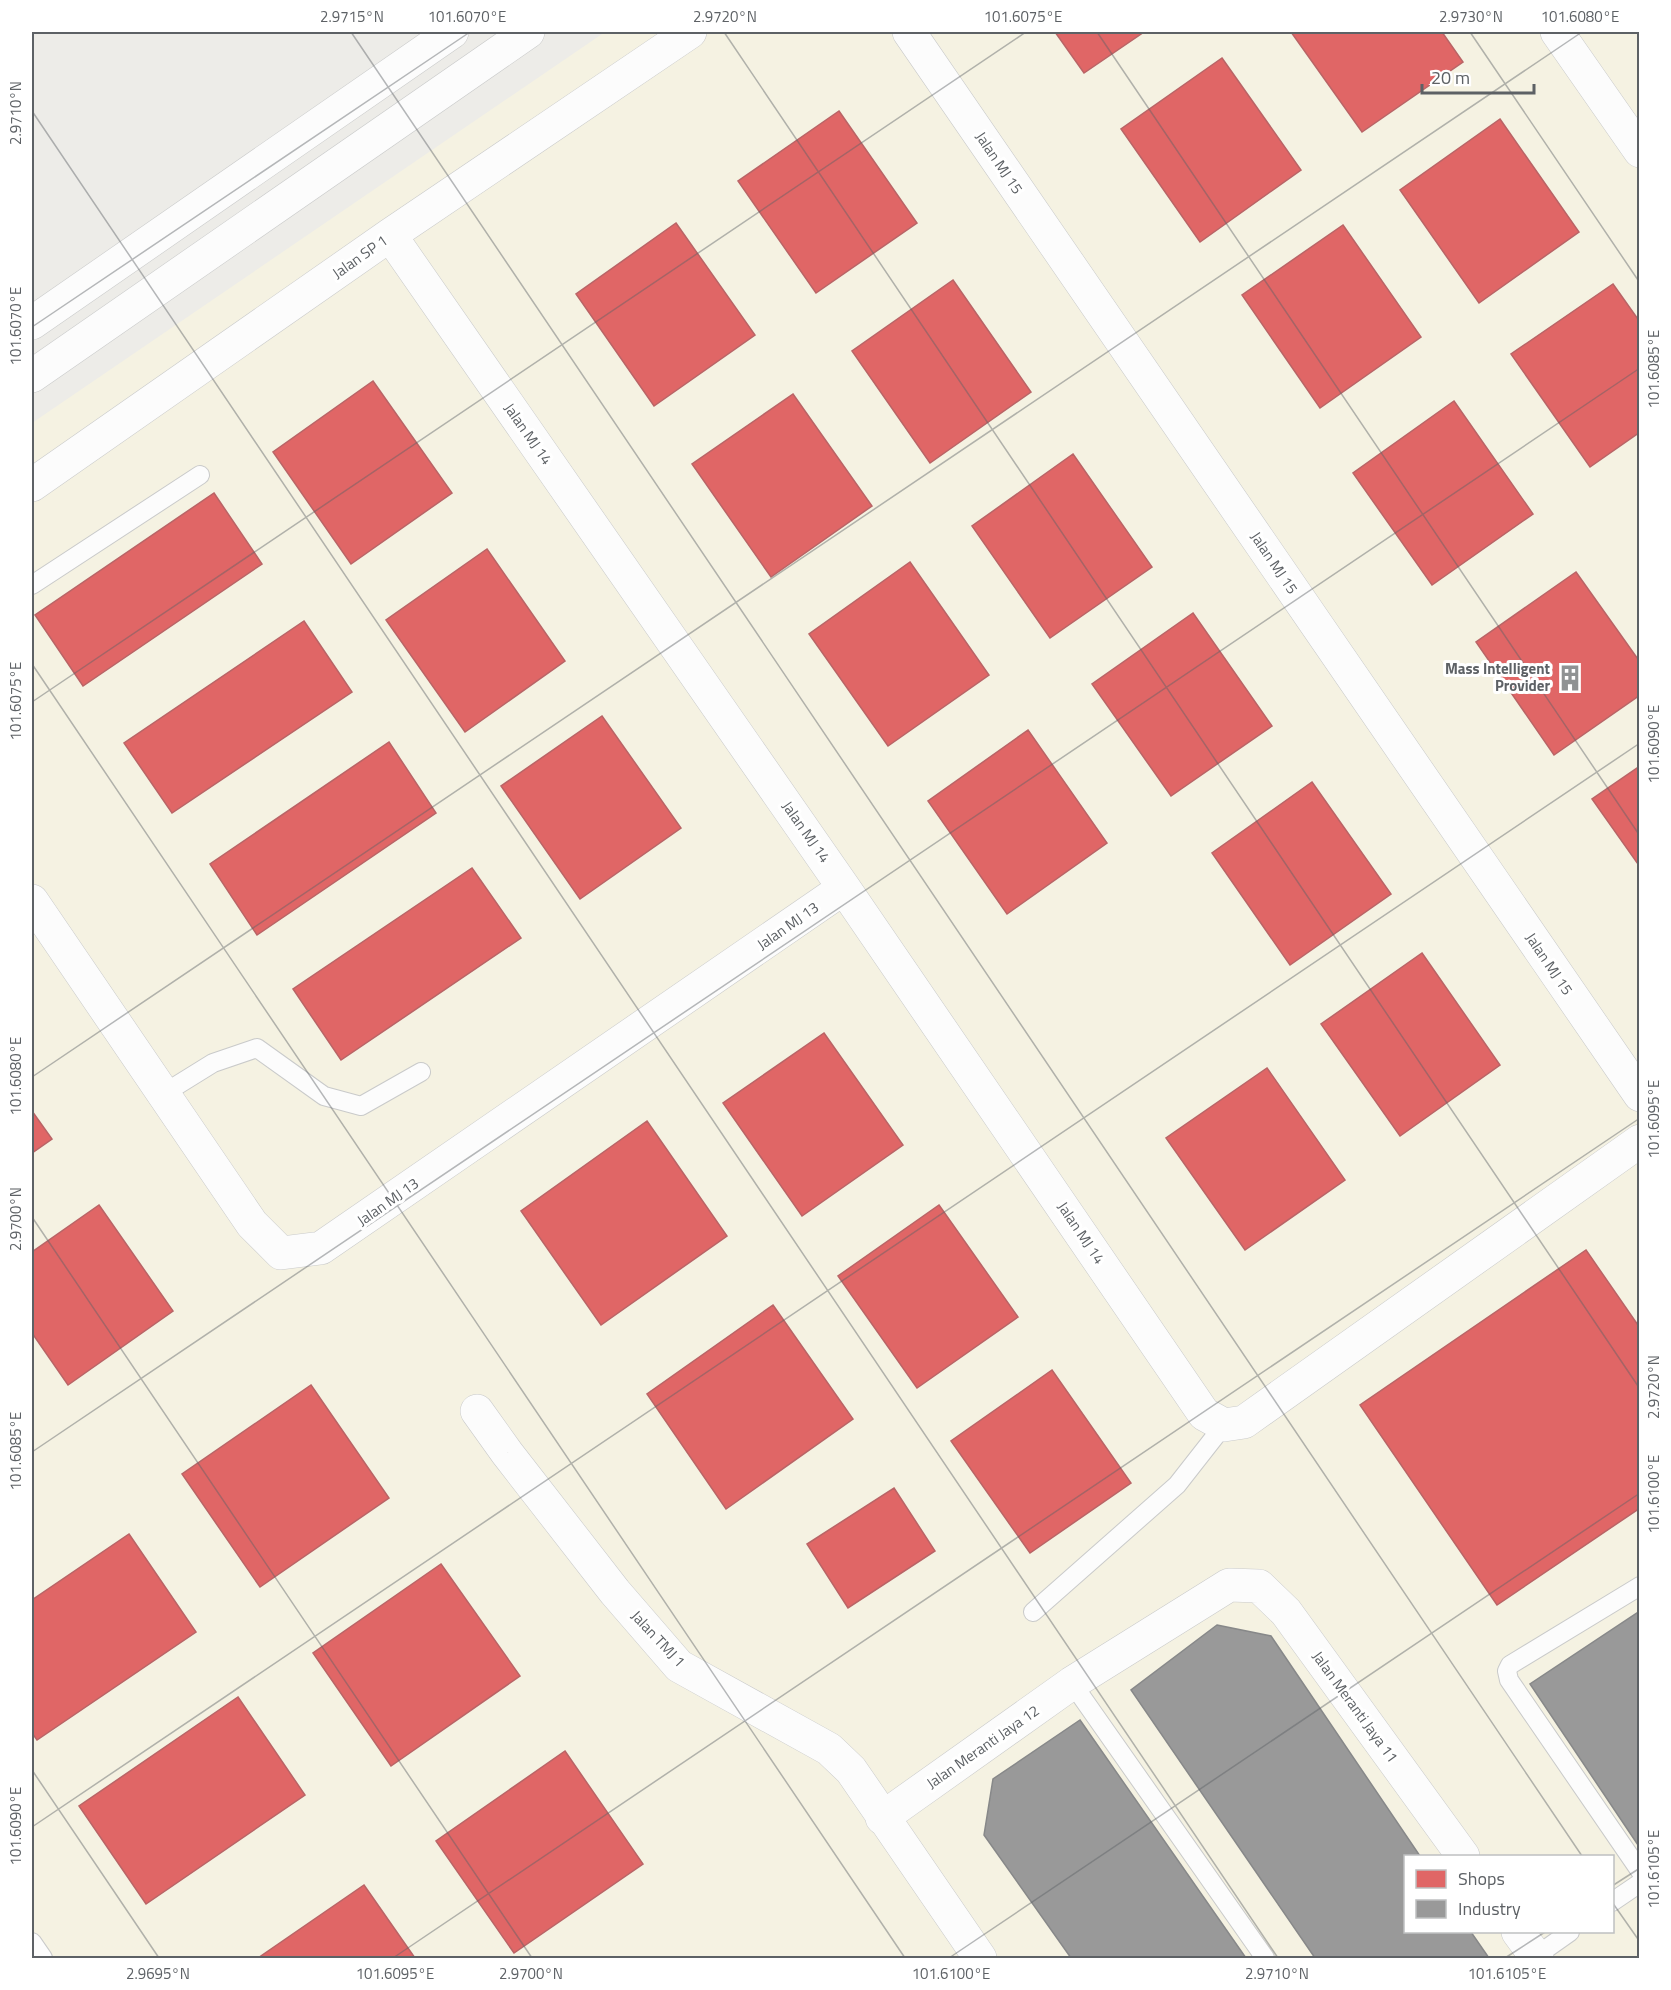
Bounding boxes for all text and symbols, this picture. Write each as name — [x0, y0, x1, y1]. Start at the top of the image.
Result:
text: 2.9715°N — [320, 5, 384, 28]
text: 101.6070°E — [428, 5, 506, 28]
text: 2.9720°N — [693, 5, 757, 28]
text: 101.6075°E — [984, 5, 1062, 28]
text: 2.9730°N — [1439, 5, 1503, 28]
text: 101.6080°E — [1541, 5, 1619, 28]
scale bar — [1422, 57, 1534, 95]
text: 20 m — [1431, 64, 1470, 91]
text: 2.9710°N — [4, 81, 27, 145]
street label: Jalan MJ 15 — [970, 127, 1029, 199]
street label: Jalan SP 1 — [327, 229, 392, 284]
text: 101.6070°E — [4, 287, 27, 365]
text: 101.6085°E — [1642, 330, 1665, 408]
street label: Jalan MJ 14 — [499, 398, 558, 469]
street label: Jalan MJ 15 — [1245, 527, 1304, 599]
place label: Mass Intelligent Provider — [1445, 657, 1551, 697]
text: 101.6075°E — [4, 662, 27, 740]
building icon: Mass Intelligent Provider — [1555, 663, 1585, 693]
text: 101.6090°E — [1642, 705, 1665, 783]
street label: Jalan MJ 14 — [777, 796, 836, 867]
street label: Jalan MJ 13 — [752, 896, 823, 955]
street label: Jalan MJ 15 — [1520, 928, 1579, 1000]
text: 101.6080°E — [4, 1037, 27, 1115]
text: 101.6095°E — [1642, 1080, 1665, 1158]
street label: Jalan MJ 13 — [352, 1172, 423, 1231]
text: 2.9700°N — [4, 1187, 27, 1251]
street label: Jalan MJ 14 — [1052, 1197, 1111, 1269]
text: 2.9720°N — [1642, 1355, 1665, 1419]
text: 101.6085°E — [4, 1412, 27, 1490]
text: 101.6100°E — [1642, 1455, 1665, 1533]
street label: Jalan TMJ 1 — [626, 1605, 691, 1672]
street label: Jalan Meranti Jaya 11 — [1307, 1646, 1404, 1767]
street label: Jalan Meranti Jaya 12 — [921, 1699, 1044, 1794]
text: 101.6090°E — [4, 1787, 27, 1865]
text: 101.6105°E — [1642, 1830, 1665, 1908]
legend — [1404, 1855, 1614, 1933]
text: Shops — [1458, 1865, 1505, 1892]
text: Industry — [1458, 1895, 1521, 1922]
text: 2.9695°N — [126, 1962, 190, 1985]
text: 101.6095°E — [356, 1962, 434, 1985]
text: 2.9700°N — [499, 1962, 563, 1985]
text: 101.6100°E — [912, 1962, 990, 1985]
text: 2.9710°N — [1245, 1962, 1309, 1985]
text: 101.6105°E — [1468, 1962, 1546, 1985]

